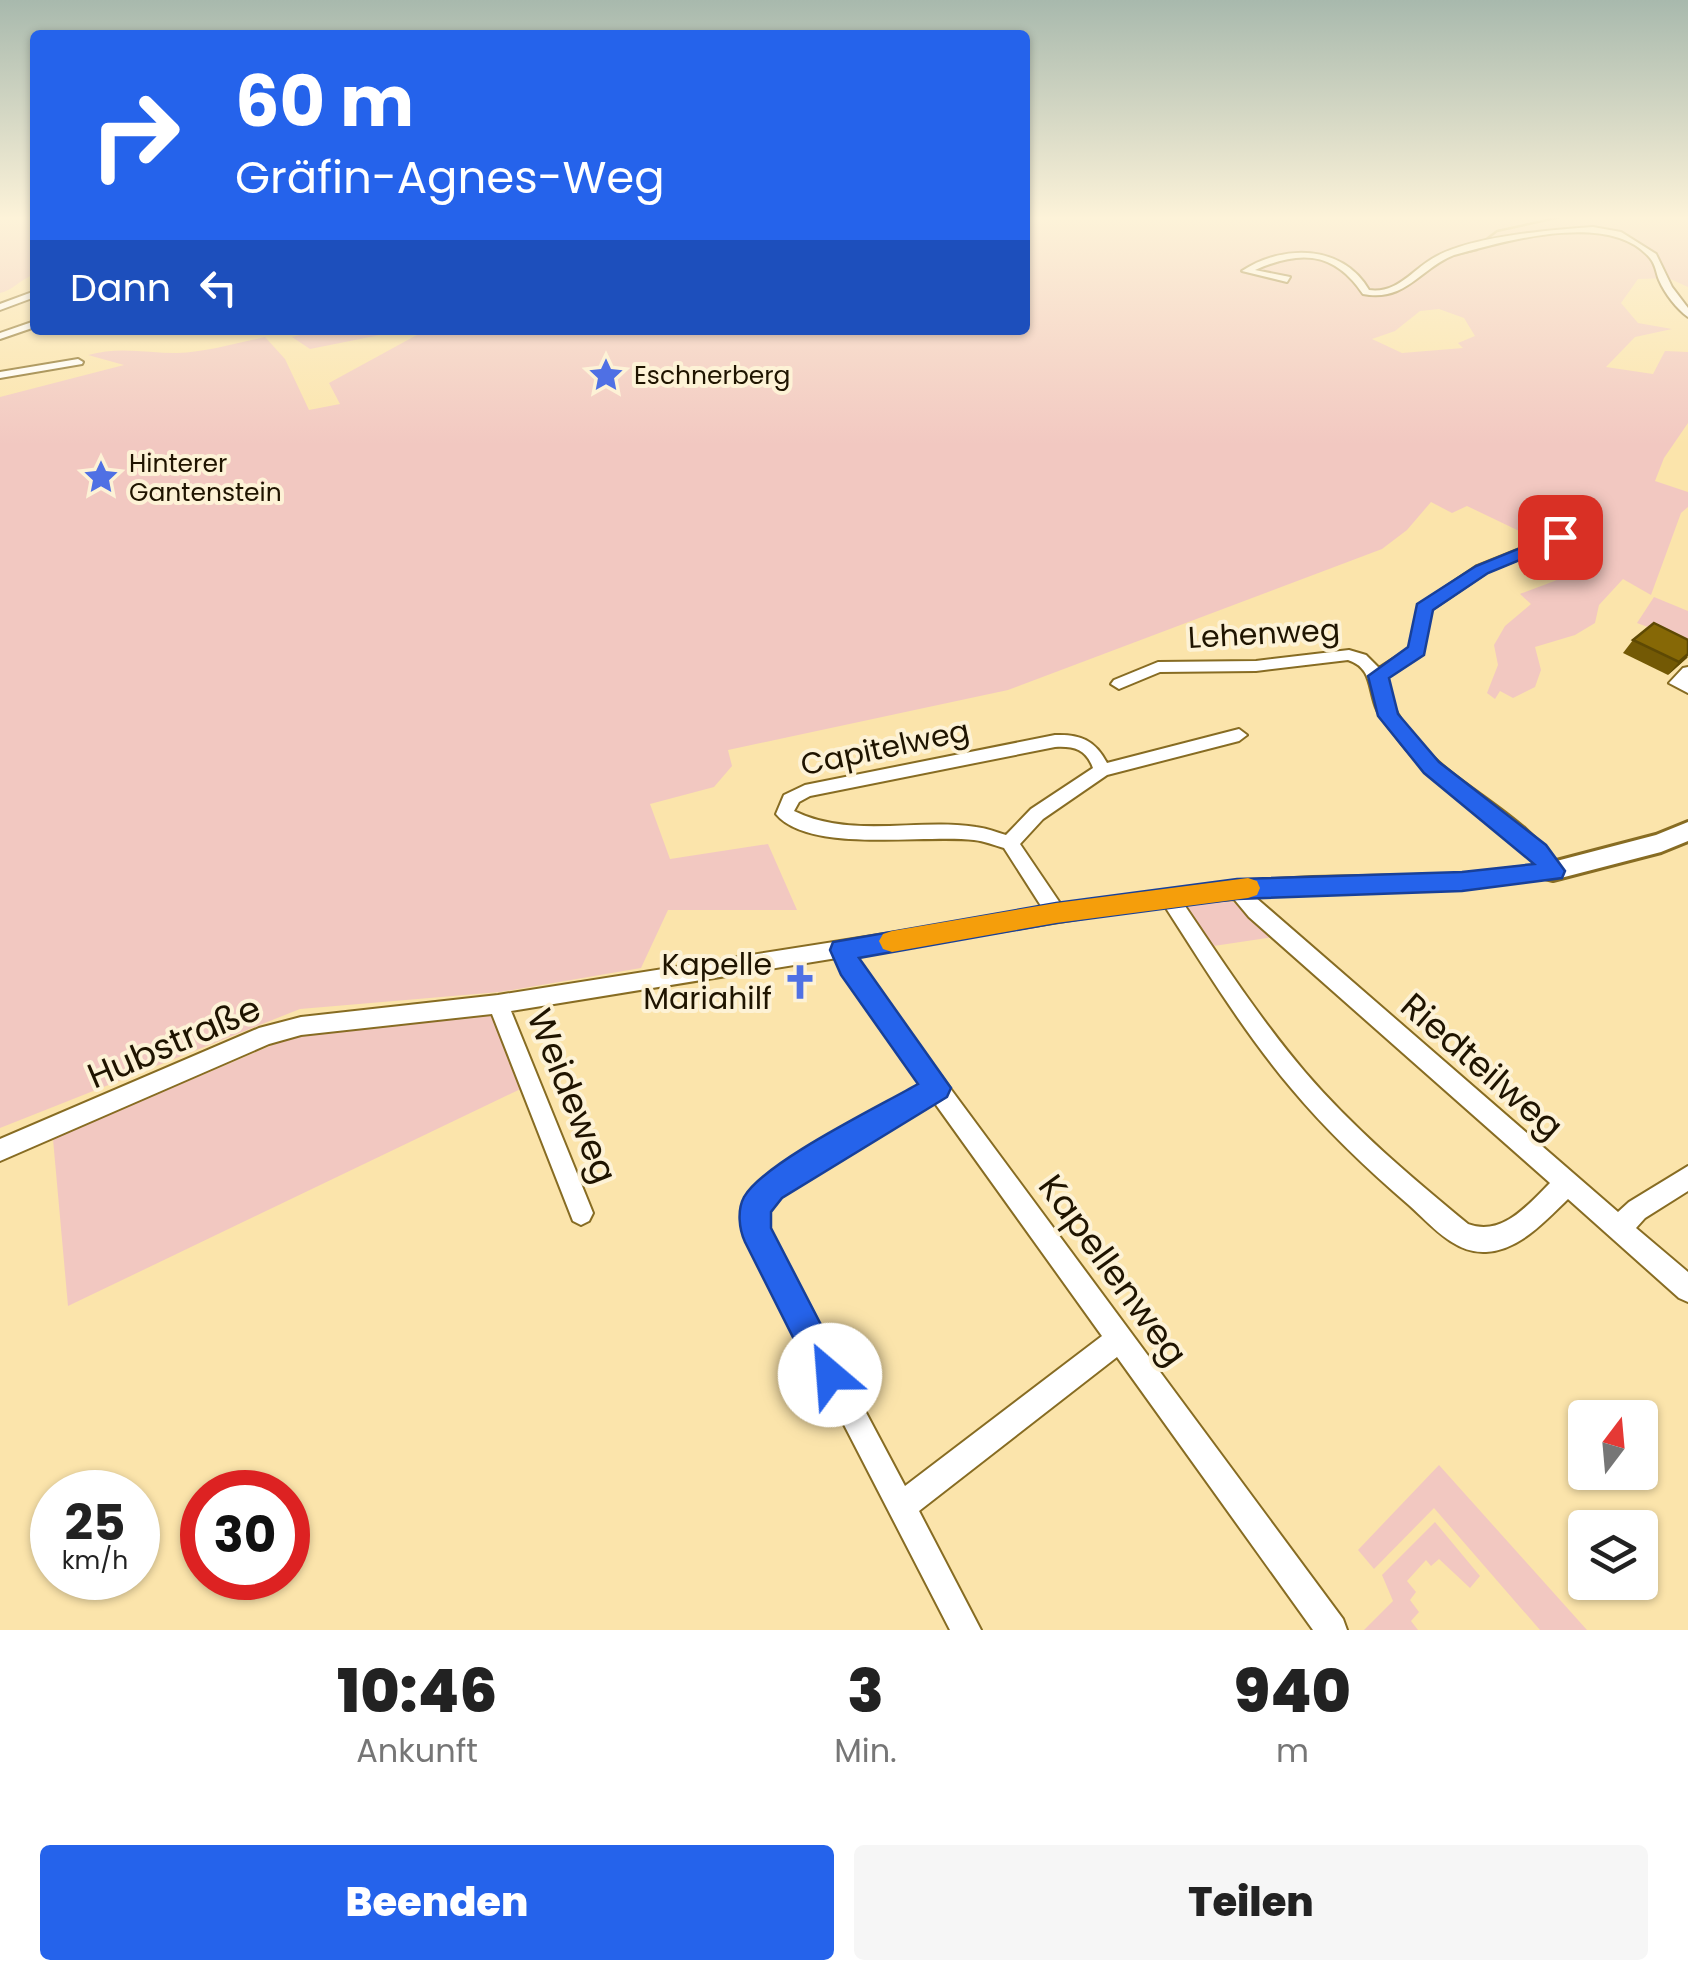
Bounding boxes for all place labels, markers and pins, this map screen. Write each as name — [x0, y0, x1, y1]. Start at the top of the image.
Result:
place icon: Eschnerberg — [587, 356, 625, 394]
place label: Eschnerberg — [634, 358, 791, 393]
place label: Hinterer Gantenstein — [129, 446, 282, 510]
place icon: Hinterer Gantenstein — [82, 458, 120, 496]
pin — [1518, 495, 1603, 580]
place label: Kapelle Mariahilf — [643, 943, 772, 1020]
church icon: Kapelle Mariahilf — [781, 963, 819, 1001]

